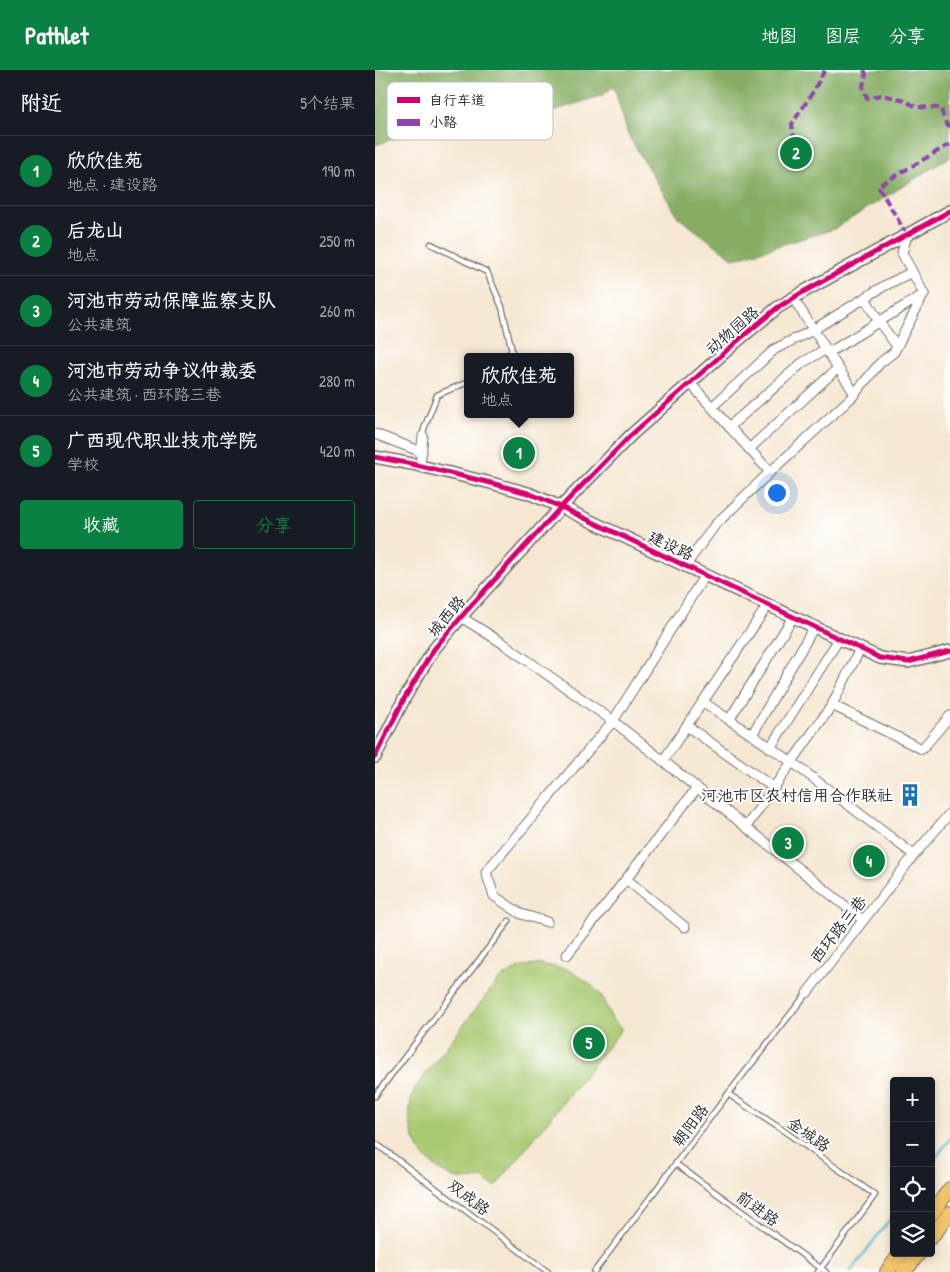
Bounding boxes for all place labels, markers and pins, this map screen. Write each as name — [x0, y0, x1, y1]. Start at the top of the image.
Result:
pin: 2 — [780, 134, 812, 172]
pin: 1 — [503, 434, 535, 472]
building icon: 河池市区农村信用合作联社 — [897, 782, 923, 808]
place label: 河池市区农村信用合作联社 — [701, 784, 893, 806]
pin: 3 — [772, 824, 804, 862]
pin: 4 — [853, 842, 885, 880]
pin: 5 — [573, 1024, 605, 1062]

